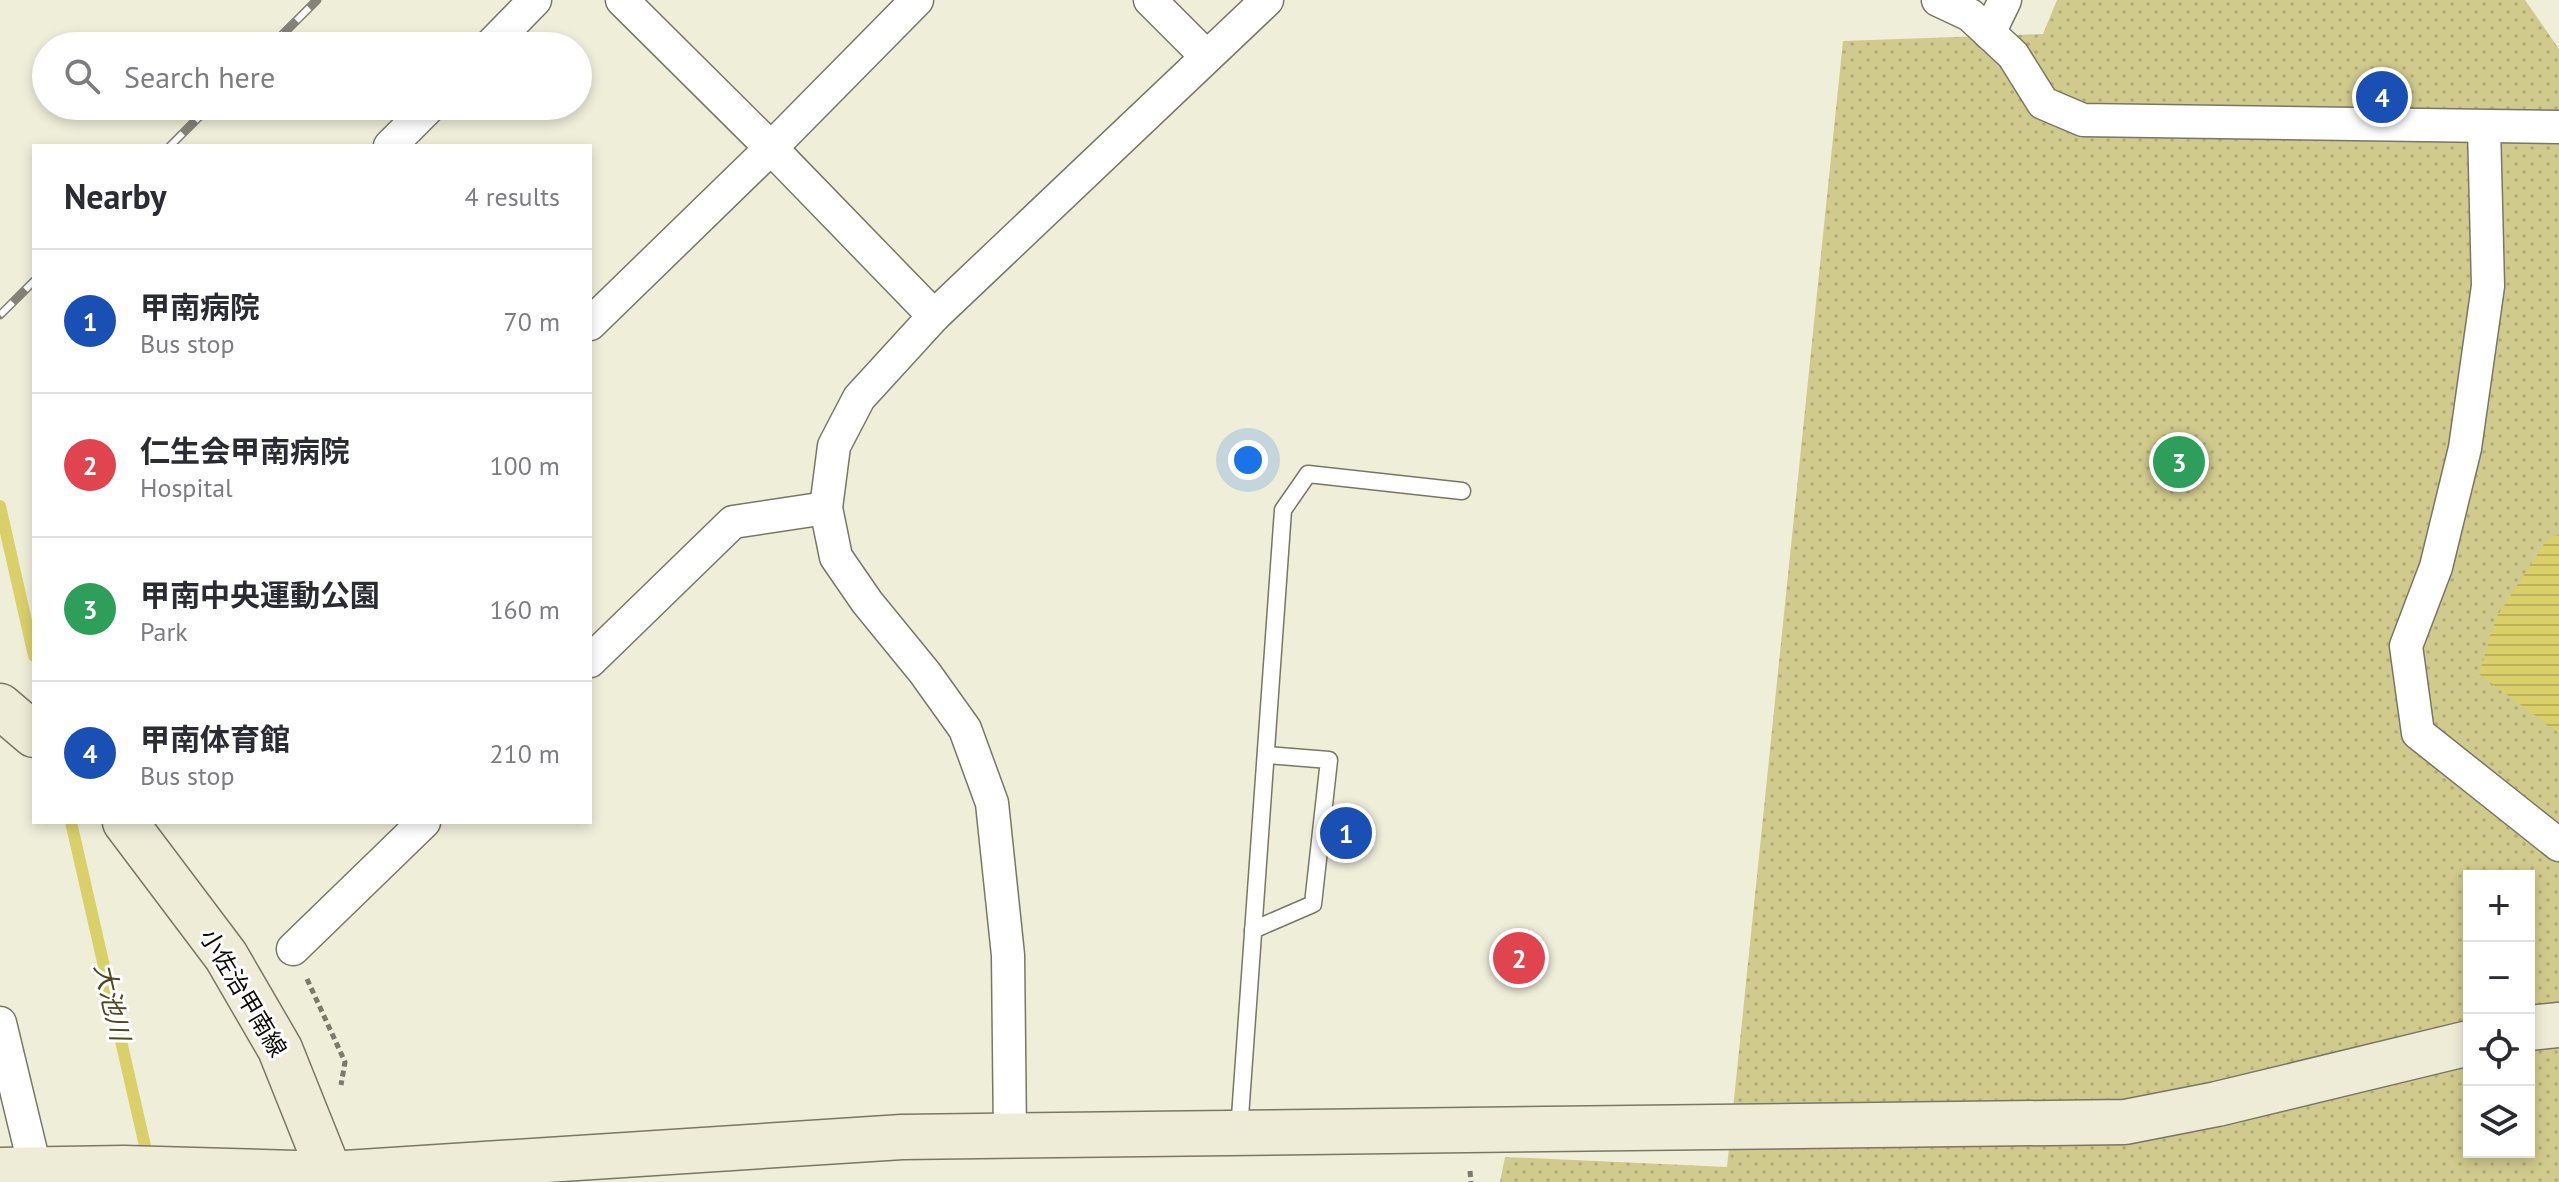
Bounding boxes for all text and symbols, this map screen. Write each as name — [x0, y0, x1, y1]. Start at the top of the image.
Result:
search box — [32, 32, 592, 120]
icon: search — [60, 54, 104, 98]
text: Search here — [124, 57, 275, 96]
pin: 4 — [2356, 67, 2408, 127]
text: Nearby — [64, 174, 166, 218]
text: 4 results — [465, 180, 560, 213]
text: 甲南病院 — [140, 287, 260, 326]
text: 1 — [83, 305, 97, 338]
text: 70 m — [504, 305, 560, 338]
text: Bus stop — [140, 327, 235, 360]
text: 仁生会甲南病院 — [140, 431, 350, 470]
pin: 3 — [2153, 432, 2205, 492]
your location — [1228, 440, 1268, 480]
text: 2 — [83, 449, 97, 482]
text: 100 m — [489, 449, 560, 482]
text: Hospital — [140, 471, 233, 504]
text: 甲南中央運動公園 — [140, 575, 380, 614]
text: 3 — [83, 593, 97, 626]
text: 160 m — [489, 593, 560, 626]
text: Park — [140, 615, 188, 648]
text: 甲南体育館 — [140, 719, 290, 758]
text: 4 — [83, 737, 97, 770]
text: 210 m — [489, 737, 560, 770]
text: Bus stop — [140, 759, 235, 792]
pin: 1 — [1320, 803, 1372, 863]
map controls — [2463, 870, 2535, 1158]
button: + — [2463, 870, 2535, 942]
street label: 小佐治甲南線 — [193, 923, 294, 1062]
pin: 2 — [1493, 928, 1545, 988]
button: − — [2463, 942, 2535, 1014]
water label: 大池川 — [88, 960, 138, 1047]
button: locate — [2463, 1014, 2535, 1086]
button: layers — [2463, 1086, 2535, 1158]

